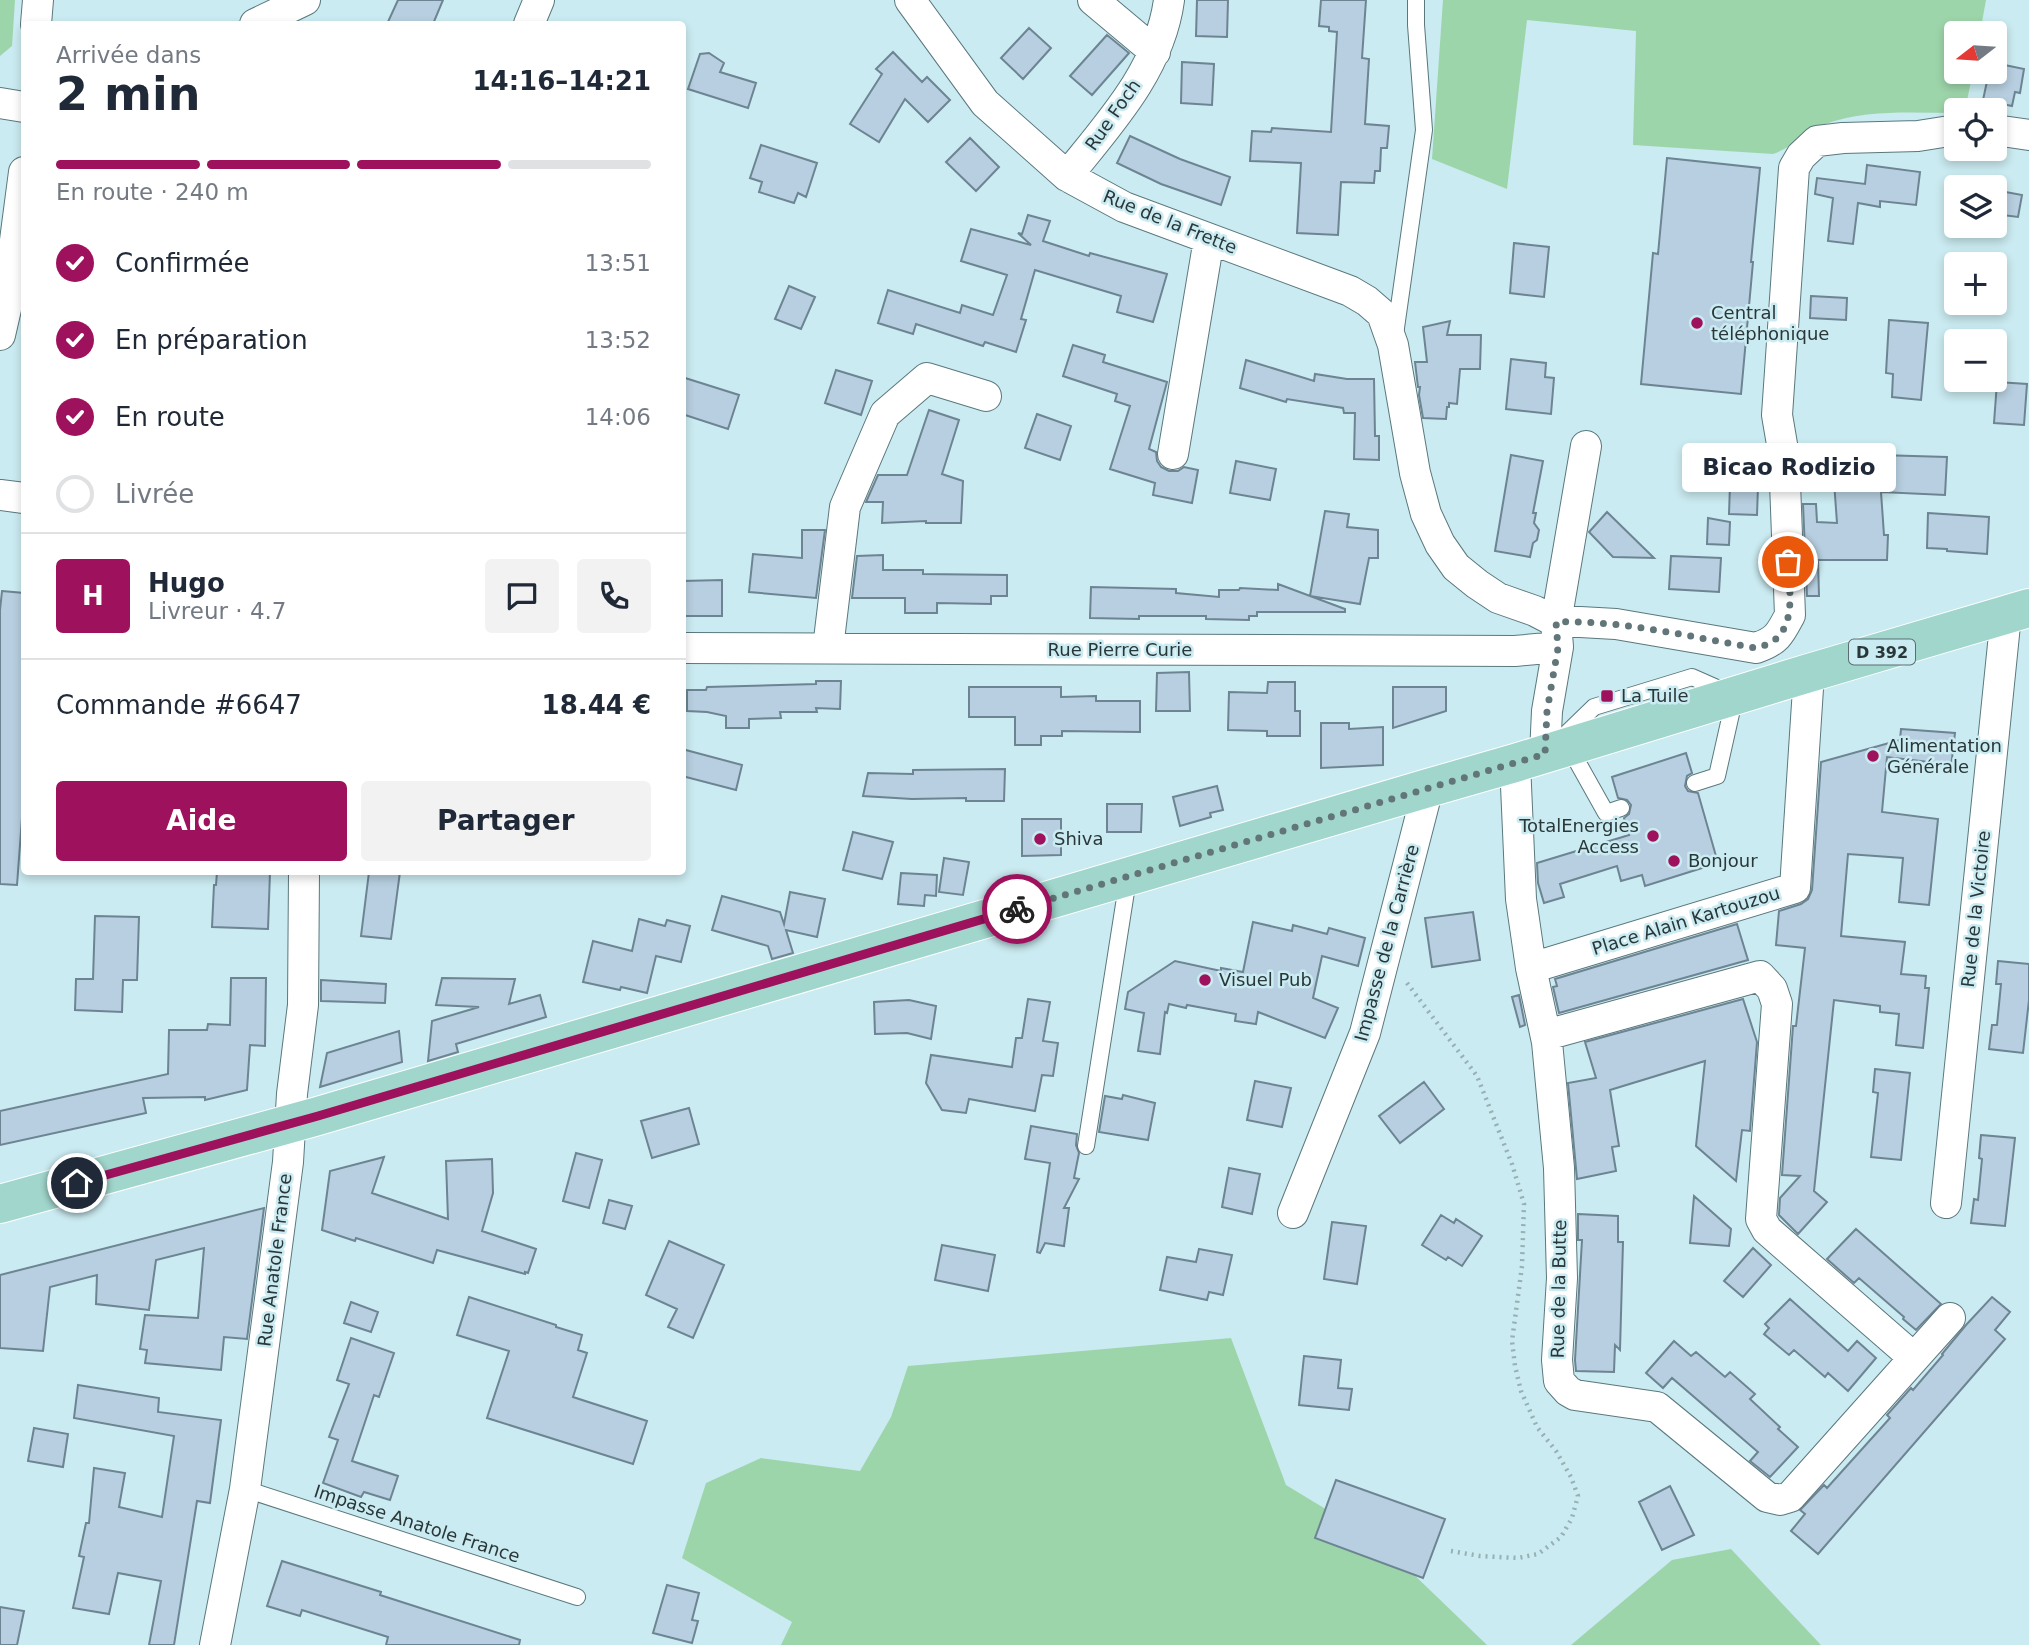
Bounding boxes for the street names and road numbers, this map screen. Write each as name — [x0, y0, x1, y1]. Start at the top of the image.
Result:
street label: Rue Foch — [1080, 75, 1145, 154]
street label: Rue de la Frette — [1100, 185, 1240, 258]
street label: Rue Pierre Curie — [1048, 639, 1192, 660]
road number: D 392 — [1849, 639, 1915, 664]
street label: Rue de la Victoire — [1957, 829, 1994, 989]
street label: Impasse de la Carrière — [1350, 842, 1423, 1044]
street label: Place Alain Kartouzou — [1589, 882, 1782, 959]
street label: Rue Anatole France — [253, 1172, 296, 1348]
street label: Rue de la Butte — [1547, 1219, 1570, 1359]
street label: Impasse Anatole France — [312, 1480, 523, 1567]

